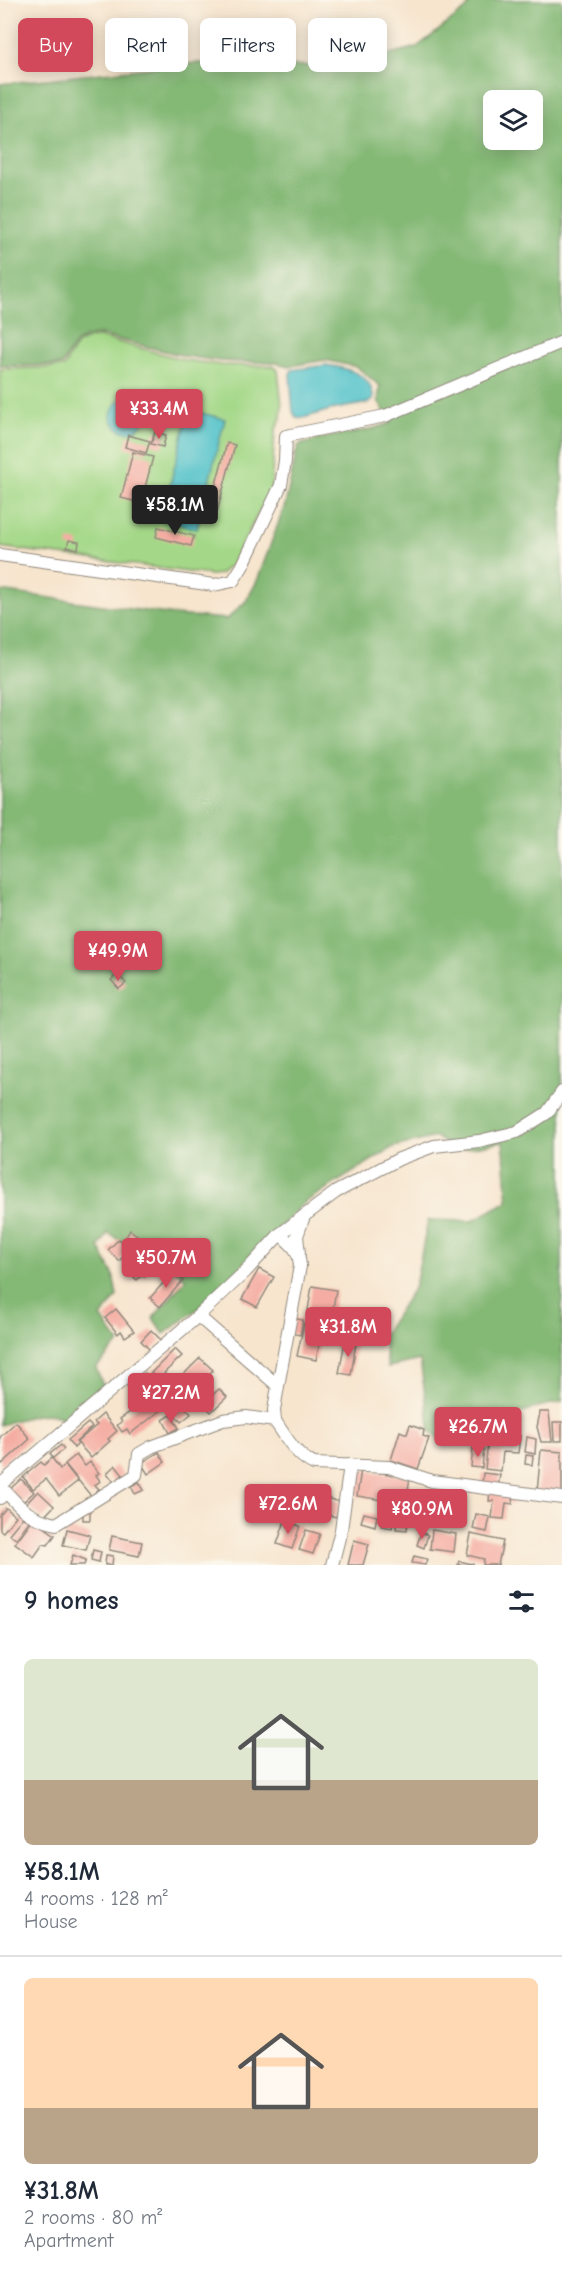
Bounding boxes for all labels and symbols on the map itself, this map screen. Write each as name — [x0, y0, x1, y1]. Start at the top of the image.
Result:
pin: ¥33.4M — [110, 389, 208, 440]
pin: ¥58.1M — [126, 485, 224, 536]
pin: ¥49.9M — [69, 931, 167, 982]
pin: ¥50.7M — [117, 1238, 215, 1289]
pin: ¥31.8M — [299, 1307, 397, 1358]
pin: ¥27.2M — [122, 1373, 220, 1424]
pin: ¥26.7M — [429, 1407, 527, 1458]
pin: ¥72.6M — [239, 1484, 337, 1535]
pin: ¥80.9M — [373, 1489, 471, 1540]

